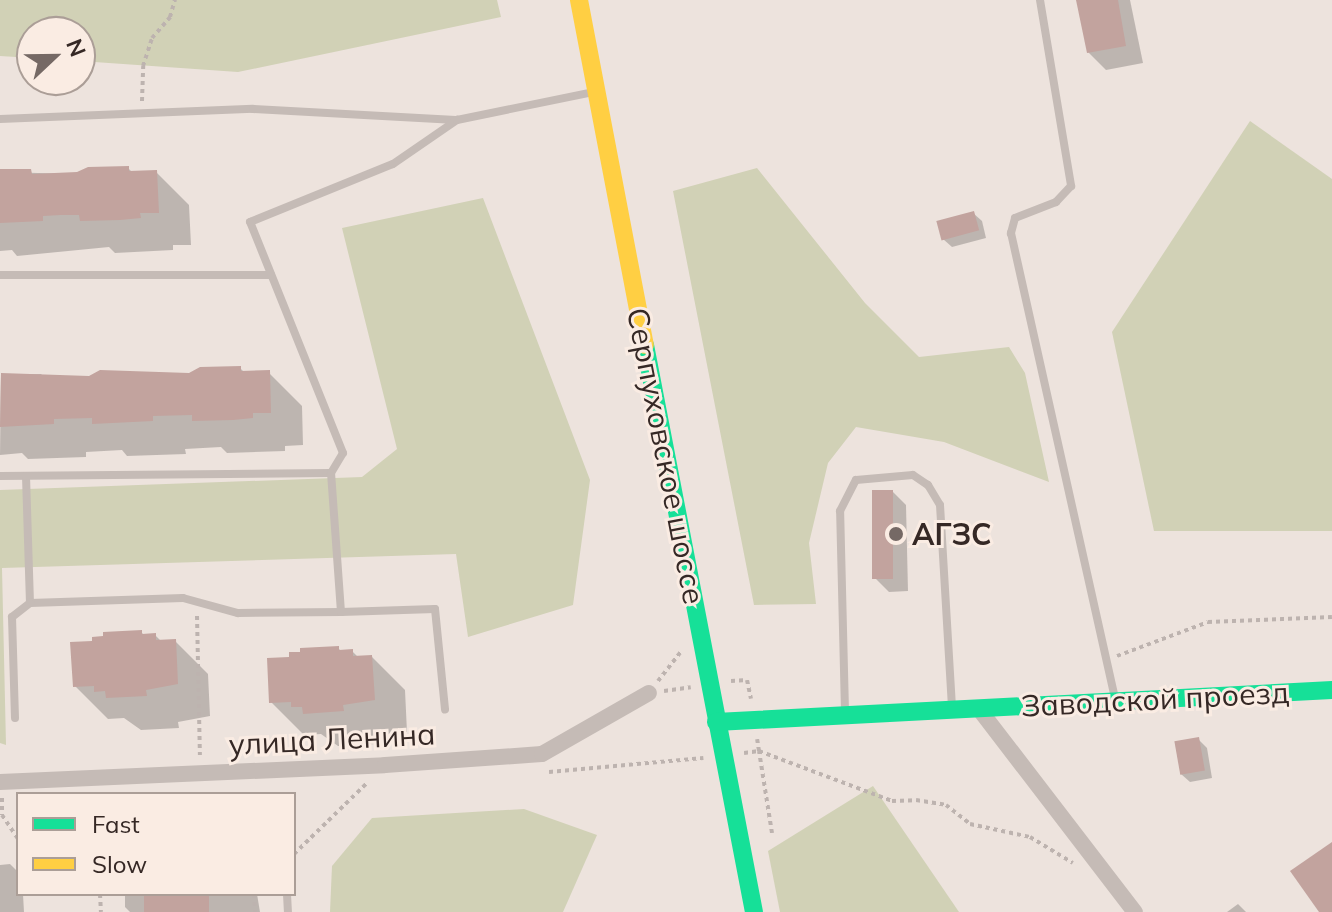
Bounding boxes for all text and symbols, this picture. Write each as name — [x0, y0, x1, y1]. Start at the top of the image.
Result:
north arrow — [16, 16, 96, 96]
text: N — [60, 35, 92, 61]
street label: Серпуховское шоссе — [620, 305, 712, 607]
place label: АГЗС — [912, 516, 991, 552]
marker: АГЗС — [887, 525, 905, 543]
street label: Заводской проезд — [1020, 674, 1290, 724]
street label: улица Ленина — [228, 716, 436, 762]
legend — [16, 792, 296, 896]
text: Fast — [92, 809, 140, 839]
text: Slow — [92, 849, 147, 879]

